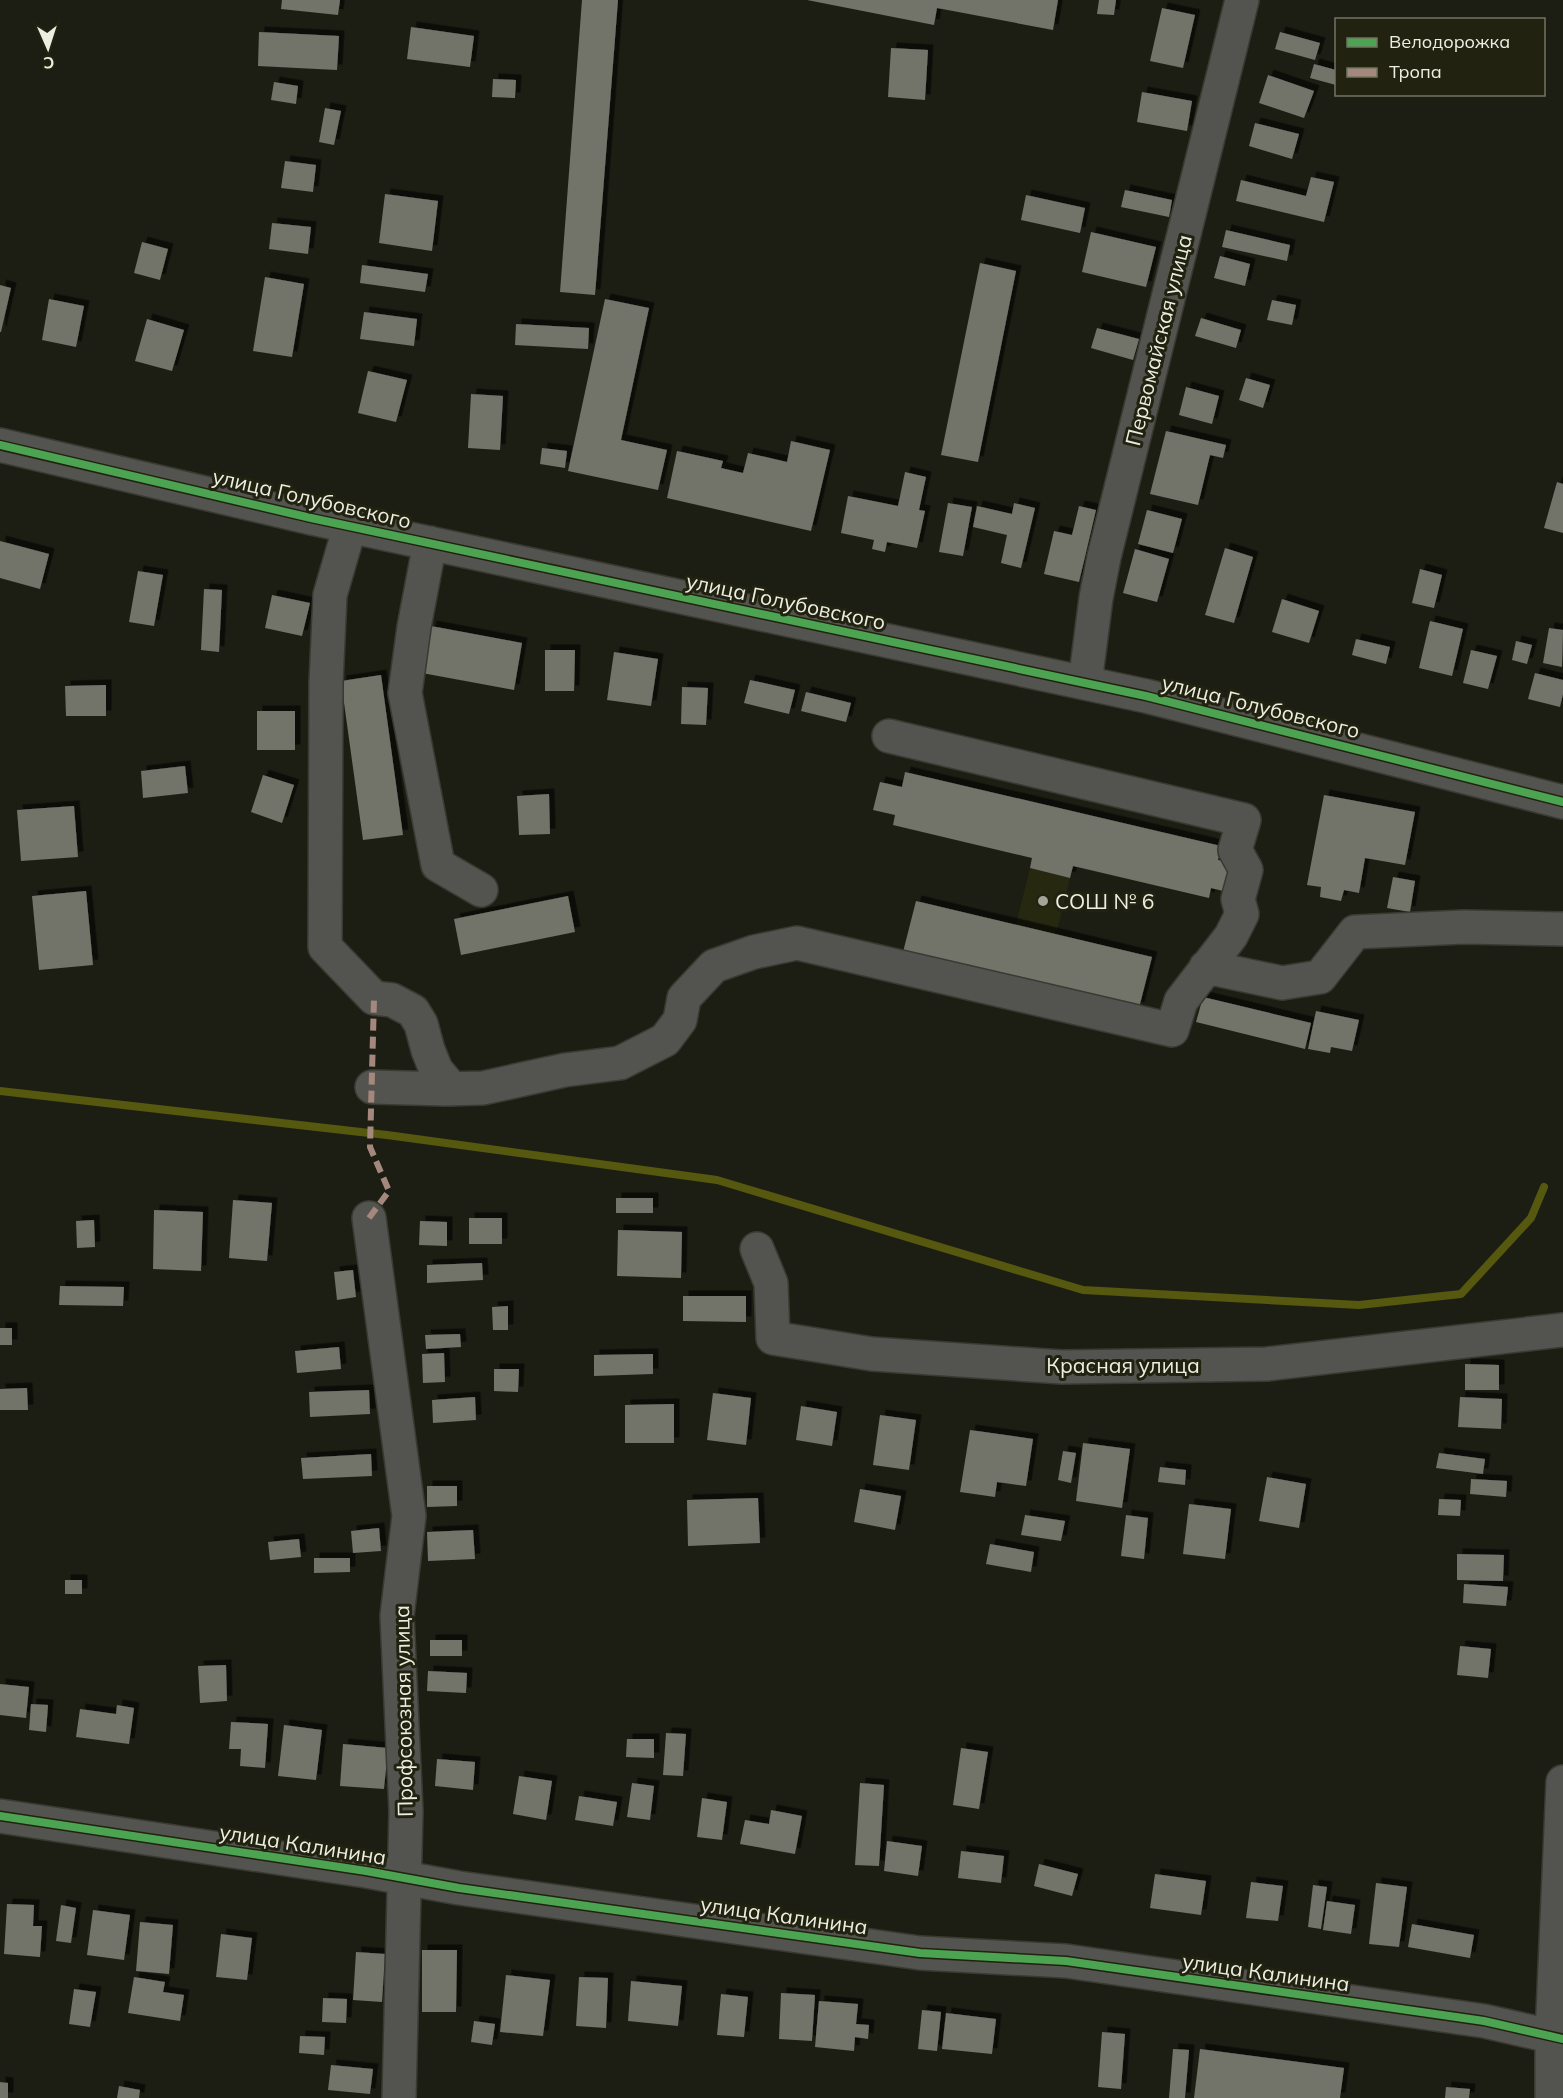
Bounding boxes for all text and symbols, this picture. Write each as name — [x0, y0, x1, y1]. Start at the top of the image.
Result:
north arrow — [18, 18, 78, 78]
legend — [1335, 18, 1545, 96]
text: Велодорожка — [1389, 30, 1510, 53]
text: С — [43, 53, 55, 73]
text: Тропа — [1389, 60, 1442, 83]
street label: Первомайская улица — [1119, 232, 1197, 448]
street label: улица Голубовского — [210, 462, 414, 534]
street label: улица Голубовского — [684, 567, 888, 635]
street label: улица Голубовского — [1159, 669, 1363, 743]
place label: СОШ № 6 — [1055, 888, 1154, 914]
marker: СОШ № 6 — [1036, 894, 1050, 908]
street label: Красная улица — [1046, 1352, 1200, 1378]
street label: Профсоюзная улица — [388, 1605, 418, 1817]
street label: улица Калинина — [218, 1818, 388, 1870]
street label: улица Калинина — [699, 1890, 869, 1940]
street label: улица Калинина — [1181, 1947, 1351, 1997]

